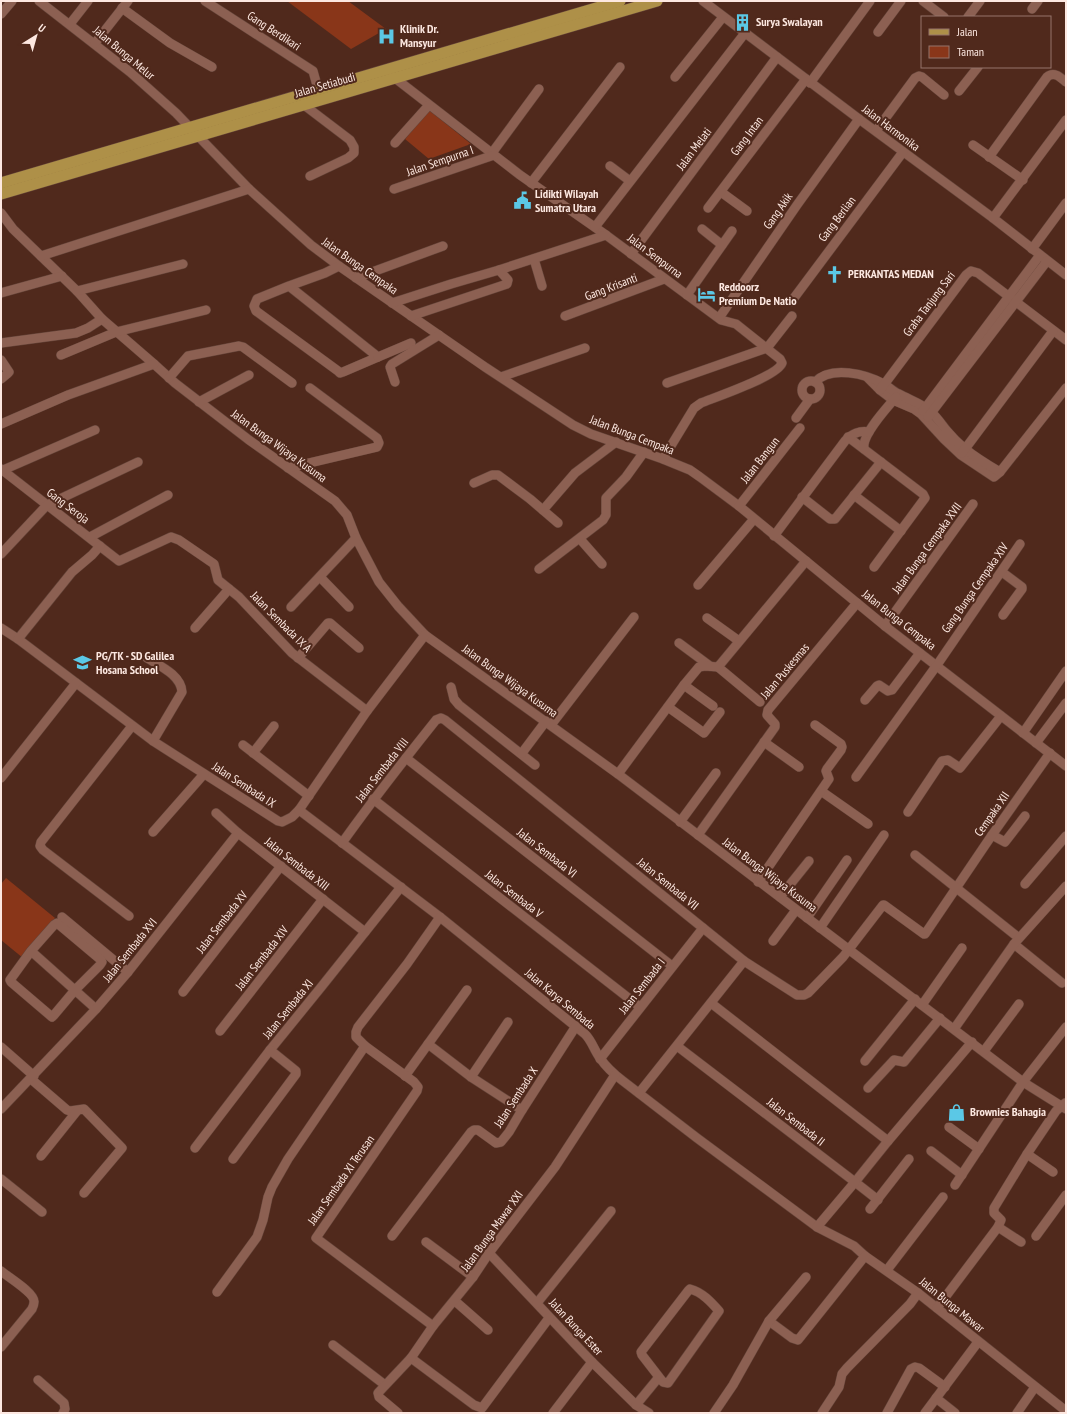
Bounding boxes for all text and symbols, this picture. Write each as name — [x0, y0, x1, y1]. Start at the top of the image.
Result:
street label: Gang Berdikari — [245, 8, 304, 53]
building icon: Surya Swalayan — [733, 12, 753, 32]
place label: Surya Swalayan — [756, 14, 823, 29]
north arrow — [16, 16, 56, 56]
legend — [921, 16, 1051, 68]
text: U — [36, 21, 49, 36]
place label: Klinik Dr. Mansyur — [400, 21, 439, 50]
street label: Jalan Bunga Melur — [90, 22, 159, 83]
text: Jalan — [956, 24, 978, 39]
hospital icon: Klinik Dr. Mansyur — [377, 26, 397, 46]
text: Taman — [957, 44, 984, 59]
street label: Jalan Setiabudi — [292, 69, 357, 101]
street label: Jalan Harmonika — [859, 101, 923, 154]
street label: Gang Intan — [727, 113, 766, 158]
street label: Jalan Melati — [672, 125, 714, 174]
street label: Jalan Sempurna I — [403, 142, 475, 179]
place label: Lidikti Wilayah Sumatra Utara — [535, 186, 599, 215]
street label: Gang Akik — [760, 189, 796, 232]
public building icon: Lidikti Wilayah Sumatra Utara — [512, 191, 532, 211]
street label: Gang Berlian — [815, 193, 859, 244]
street label: Jalan Sempurna — [624, 230, 686, 281]
street label: Jalan Bunga Cempaka — [319, 233, 401, 297]
church icon: PERKANTAS MEDAN — [825, 264, 845, 284]
place label: PERKANTAS MEDAN — [848, 266, 934, 281]
street label: Graha Tanjung Sari — [899, 268, 958, 339]
street label: Gang Krisanti — [582, 270, 639, 303]
place label: Reddoorz Premium De Natio — [719, 279, 797, 308]
hotel icon: Reddoorz Premium De Natio — [696, 284, 716, 304]
street label: Jalan Bunga Wijaya Kusuma — [228, 405, 330, 485]
street label: Jalan Bunga Cempaka — [587, 411, 677, 458]
street label: Jalan Bangun — [736, 434, 782, 487]
street label: Gang Seroja — [44, 485, 93, 527]
street label: Jalan Bunga Cempaka XVII — [888, 499, 965, 597]
street label: Gang Bunga Cempaka XIV — [938, 539, 1011, 636]
street label: Jalan Bunga Cempaka — [859, 586, 939, 653]
street label: Jalan Sembada IX A — [247, 587, 315, 655]
street label: Jalan Bunga Wijaya Kusuma — [459, 640, 561, 720]
street label: Jalan Puskesmas — [756, 640, 812, 702]
place label: PG/TK - SD Galilea Hosana School — [96, 648, 174, 677]
school or university icon: PG/TK - SD Galilea Hosana School — [73, 653, 93, 673]
street label: Jalan Sembada VIII — [351, 735, 411, 806]
street label: Jalan Sembada IX — [209, 758, 279, 811]
street label: Cempaka XII — [971, 788, 1012, 839]
street label: Jalan Sembada VI — [514, 824, 580, 881]
street label: Jalan Sembada XIII — [261, 833, 333, 893]
street label: Jalan Bunga Wijaya Kusuma — [719, 834, 821, 915]
street label: Jalan Sembada VII — [634, 854, 702, 913]
street label: Jalan Sembada V — [482, 866, 546, 921]
street label: Jalan Sembada XV — [192, 887, 251, 957]
street label: Jalan Sembada XVI — [99, 915, 160, 985]
street label: Jalan Sembada XIV — [231, 922, 292, 994]
street label: Jalan Sembada I — [615, 955, 668, 1017]
street label: Jalan Karya Sembada — [522, 964, 598, 1032]
street label: Jalan Sembada XI — [258, 976, 316, 1042]
street label: Jalan Sembada X — [490, 1064, 541, 1131]
street label: Jalan Sembada II — [764, 1094, 828, 1149]
shop icon: Brownies Bahagia — [947, 1102, 967, 1122]
place label: Brownies Bahagia — [970, 1104, 1046, 1119]
street label: Jalan Sembada XI Terusan — [303, 1132, 377, 1228]
street label: Jalan Bunga Mawar XXI — [457, 1187, 526, 1275]
street label: Jalan Bunga Mawar — [916, 1273, 988, 1336]
street label: Jalan Bunga Ester — [546, 1294, 607, 1359]

